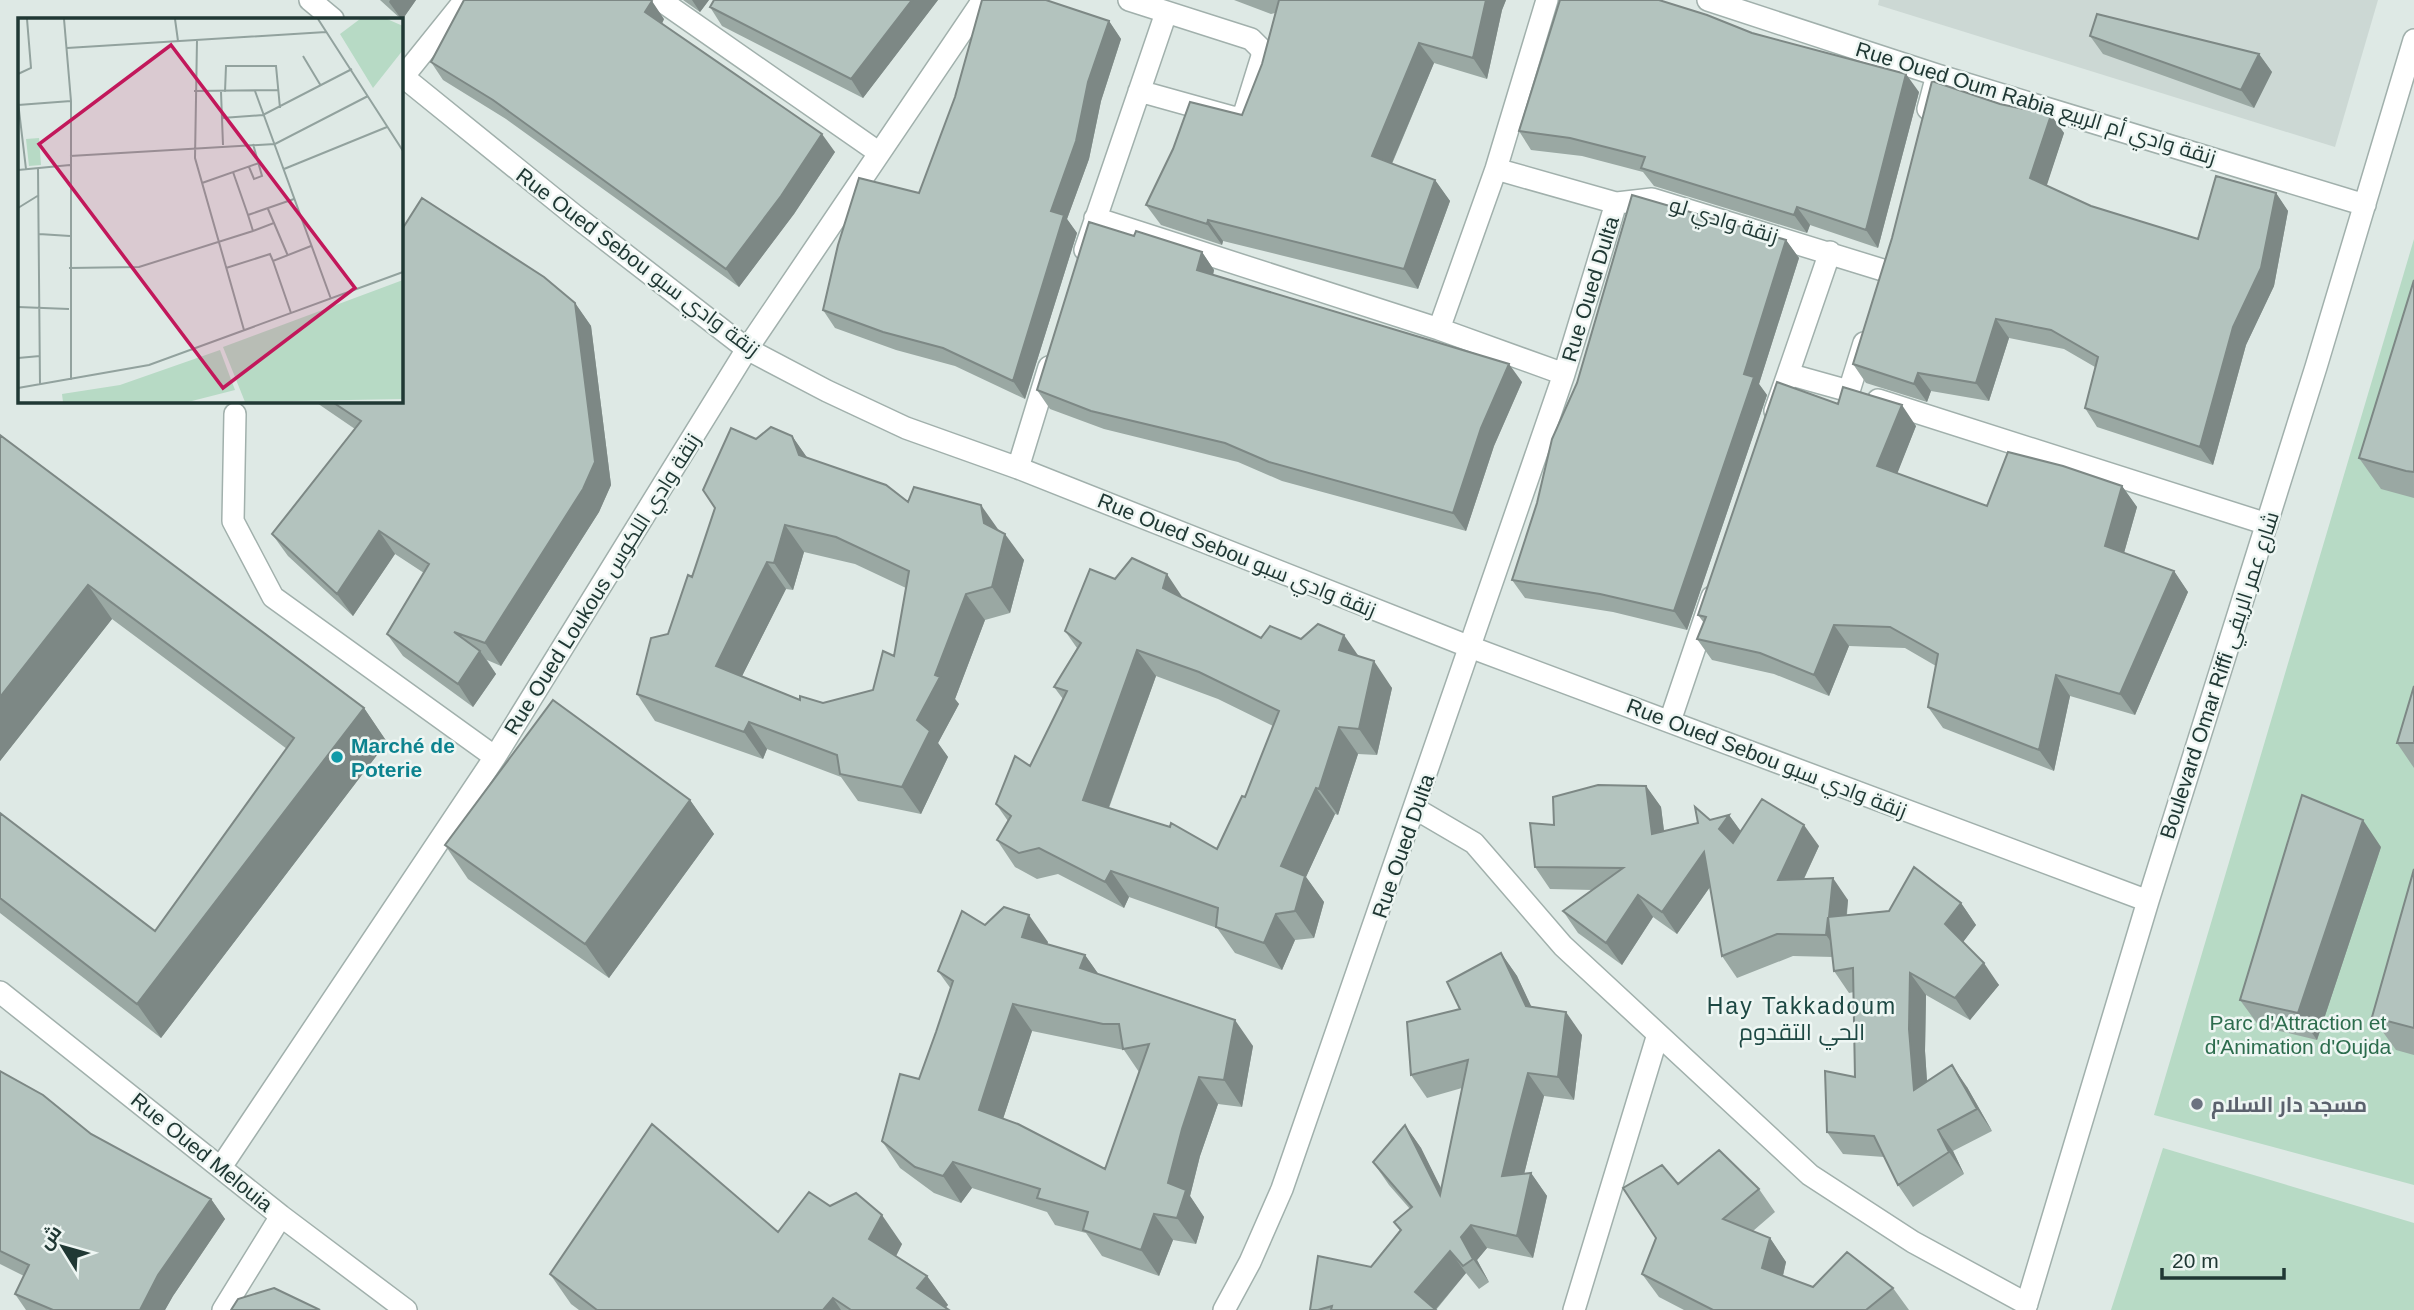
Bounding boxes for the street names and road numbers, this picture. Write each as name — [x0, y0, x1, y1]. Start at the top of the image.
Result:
street label: Rue Oued Oum Rabia زنقة وادي أم الربيع — [1852, 36, 2219, 174]
street label: Rue Oued Sebou زنقة وادي سبو — [509, 163, 764, 365]
street label: زنقة وادي لو — [1665, 193, 1781, 252]
street label: Rue Oued Dulta — [1557, 213, 1623, 364]
street label: Rue Oued Loukous زنقة وادي اللكوس — [499, 429, 709, 741]
street label: Rue Oued Sebou زنقة وادي سبو — [1093, 488, 1380, 626]
street label: Boulevard Omar Riffi شارع عمر الريفي — [2155, 509, 2288, 843]
street label: Rue Oued Sebou زنقة وادي سبو — [1622, 694, 1910, 827]
street label: Rue Oued Dulta — [1368, 771, 1438, 921]
street label: Rue Oued Melouia — [127, 1088, 278, 1216]

